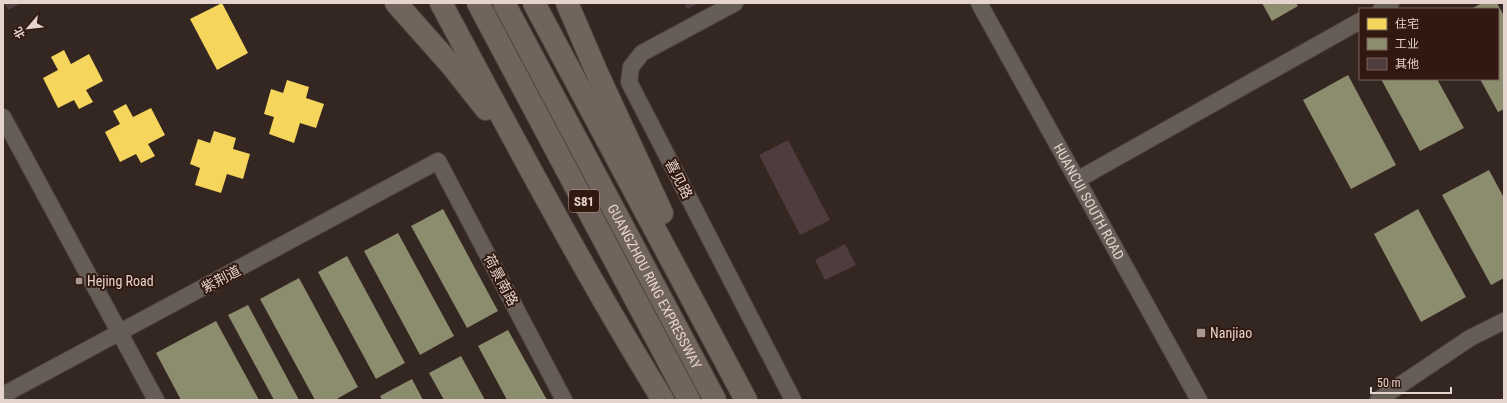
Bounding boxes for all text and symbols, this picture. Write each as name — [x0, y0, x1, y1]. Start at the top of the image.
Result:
north arrow — [8, 8, 48, 48]
legend — [1359, 8, 1499, 80]
text: 住宅 — [1395, 17, 1419, 31]
text: 北 — [11, 25, 28, 40]
text: 工业 — [1395, 37, 1419, 51]
text: 其他 — [1395, 57, 1419, 71]
street label: HUANCUI SOUTH ROAD — [1050, 141, 1128, 262]
street label: 喜见路 — [662, 157, 696, 201]
road number: S81 — [569, 190, 599, 212]
street label: GUANGZHOU RING EXPRESSWAY — [604, 201, 705, 372]
street label: 荷景南路 — [481, 252, 521, 308]
street label: 紫荆道 — [199, 262, 243, 296]
place label: Hejing Road — [87, 273, 154, 289]
marker: Hejing Road — [74, 276, 84, 286]
place label: Nanjiao — [1210, 325, 1252, 341]
marker: Nanjiao — [1195, 327, 1207, 339]
scale bar — [1371, 369, 1451, 395]
text: 50 m — [1377, 376, 1401, 390]

